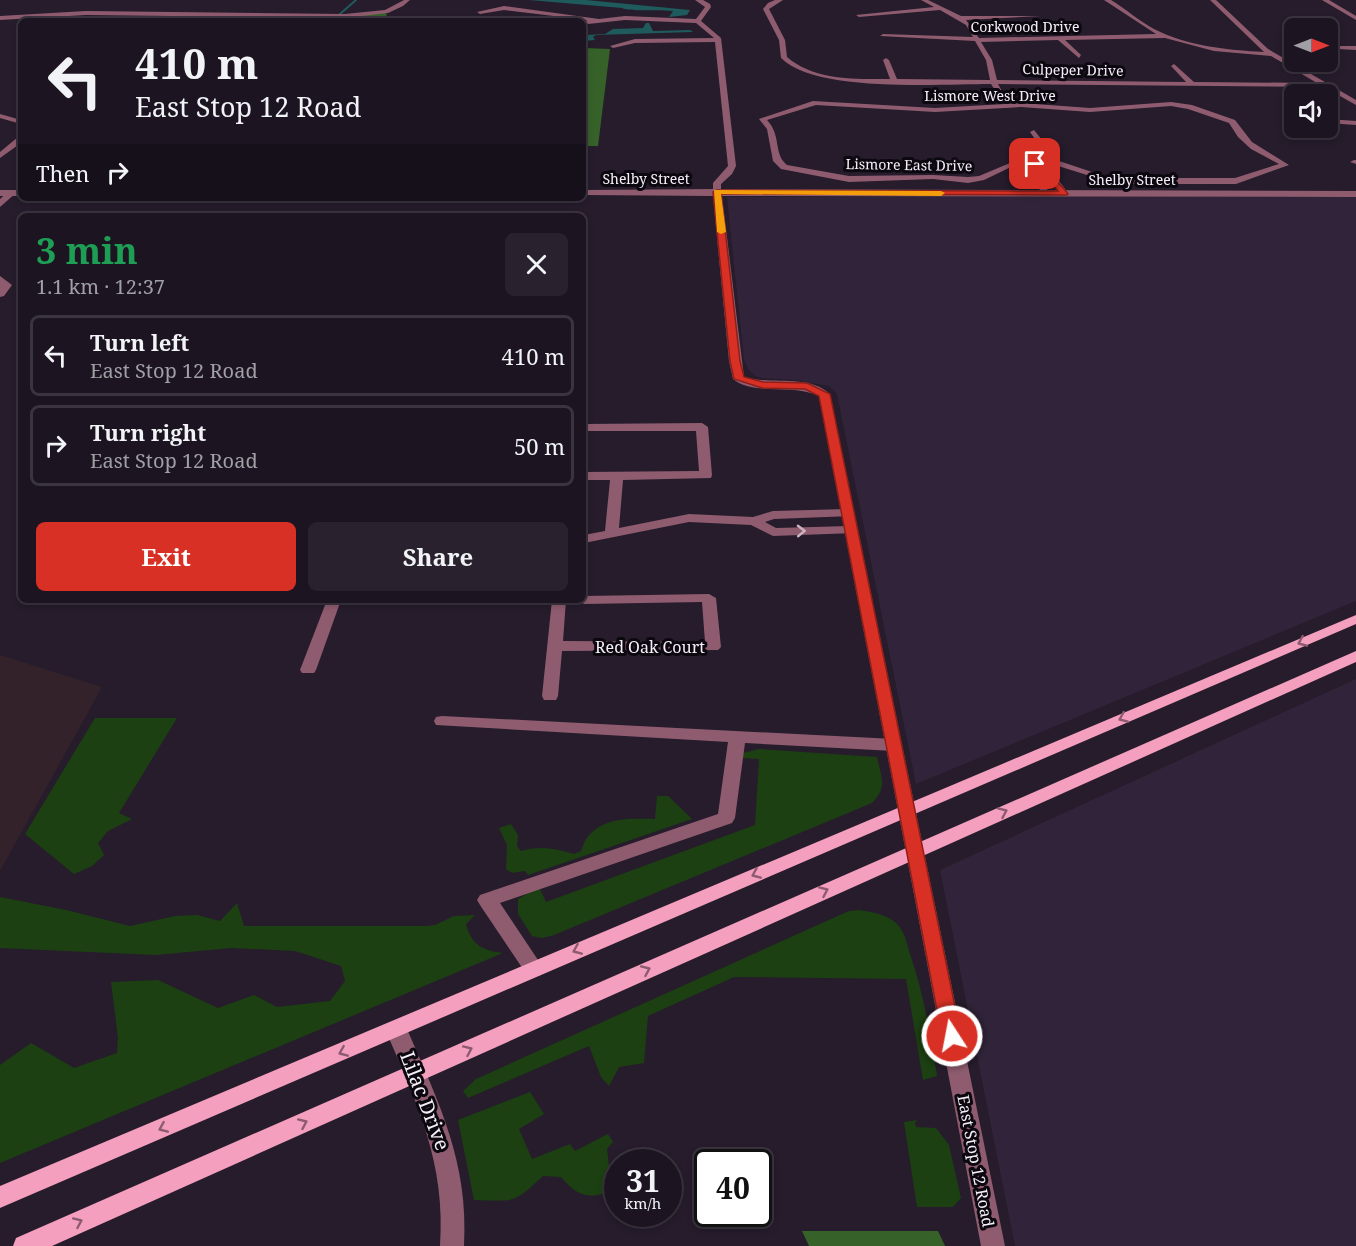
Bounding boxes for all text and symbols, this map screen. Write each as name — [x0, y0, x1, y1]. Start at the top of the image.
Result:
street label: Corkwood Drive — [971, 17, 1079, 36]
north arrow — [1284, 18, 1338, 72]
map controls — [1284, 18, 1338, 138]
text: 410 m — [135, 34, 259, 91]
icon: left — [36, 42, 114, 120]
street label: Culpeper Drive — [1022, 59, 1124, 80]
button: sound — [1284, 84, 1338, 138]
street label: Lismore West Drive — [924, 86, 1056, 105]
text: East Stop 12 Road — [135, 88, 361, 125]
pin — [1009, 138, 1060, 189]
icon: arrive — [1018, 147, 1051, 180]
street label: Lismore East Drive — [845, 154, 973, 175]
icon: right — [101, 156, 134, 189]
text: Then — [36, 158, 89, 188]
street label: Shelby Street — [602, 169, 690, 188]
street label: Shelby Street — [1088, 170, 1176, 189]
text: 3 min — [36, 226, 138, 275]
button: close — [505, 233, 568, 296]
text: 1.1 km · 12:37 — [36, 273, 165, 300]
text: Turn left — [90, 327, 189, 357]
icon: left — [39, 339, 72, 372]
text: 410 m — [502, 341, 565, 371]
text: East Stop 12 Road — [90, 357, 258, 384]
text: Turn right — [90, 417, 206, 447]
icon: right — [39, 429, 72, 462]
text: 50 m — [514, 431, 565, 461]
text: East Stop 12 Road — [90, 447, 258, 474]
button: Exit — [36, 522, 296, 591]
button: Share — [308, 522, 568, 591]
one-way arrow — [796, 525, 805, 537]
one-way arrow — [1298, 634, 1309, 646]
street label: Red Oak Court — [595, 636, 705, 658]
one-way arrow — [1118, 711, 1129, 723]
one-way arrow — [996, 808, 1007, 820]
one-way arrow — [751, 866, 762, 878]
one-way arrow — [818, 887, 829, 899]
one-way arrow — [572, 943, 583, 955]
one-way arrow — [640, 965, 651, 977]
position arrow — [920, 1004, 984, 1068]
one-way arrow — [338, 1044, 349, 1056]
one-way arrow — [462, 1045, 473, 1057]
street label: Lilac Drive — [394, 1047, 457, 1154]
street label: East Stop 12 Road — [952, 1093, 1000, 1229]
one-way arrow — [297, 1118, 308, 1130]
one-way arrow — [158, 1121, 169, 1133]
speed limit sign: 40 — [694, 1149, 772, 1227]
text: 31 — [626, 1160, 660, 1201]
text: km/h — [625, 1193, 661, 1213]
one-way arrow — [72, 1218, 83, 1230]

